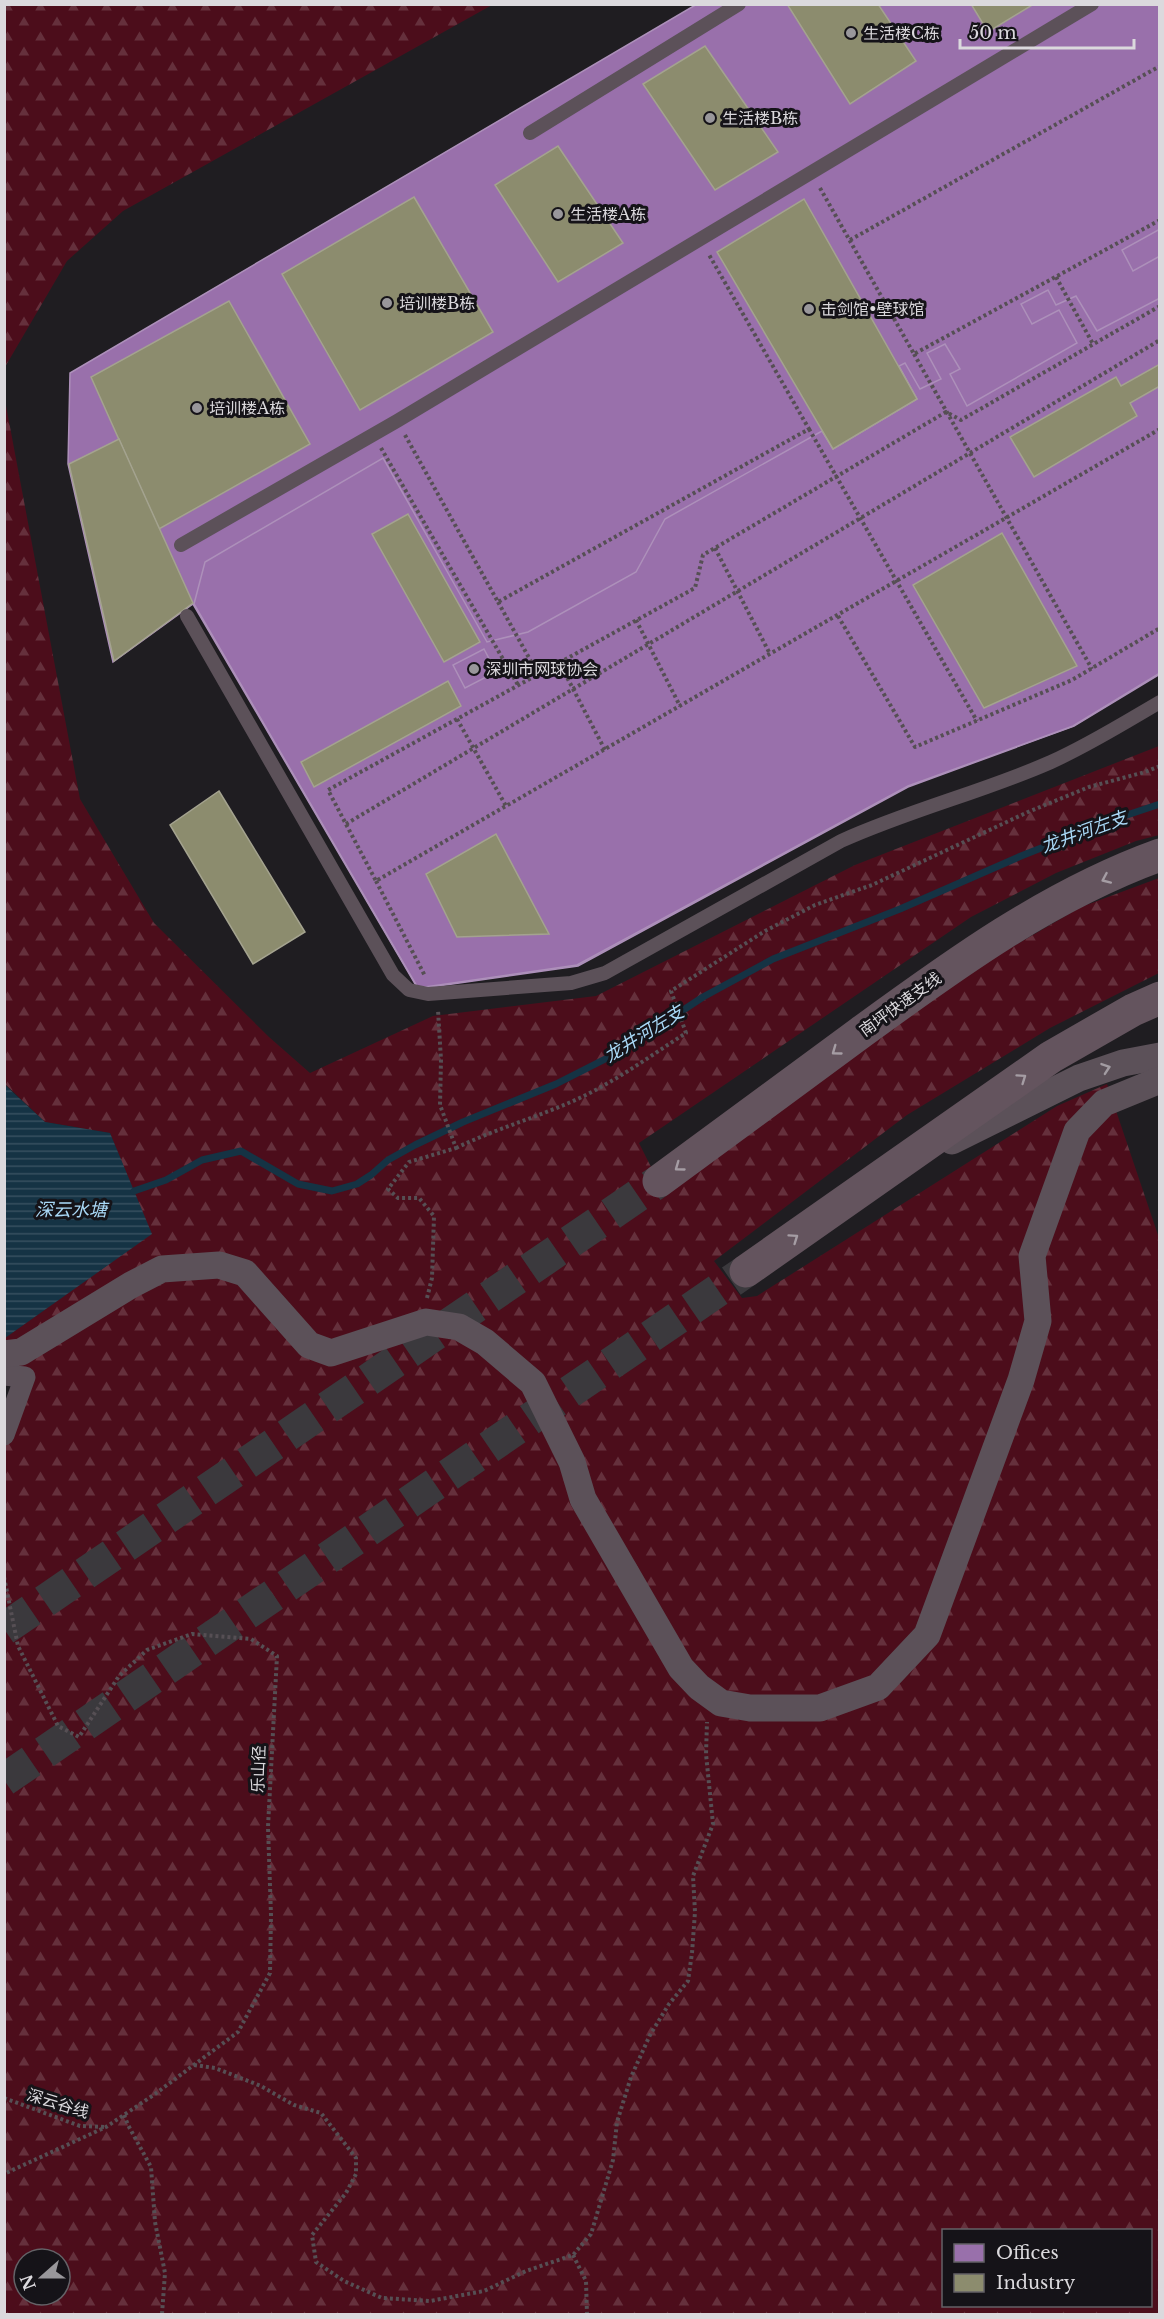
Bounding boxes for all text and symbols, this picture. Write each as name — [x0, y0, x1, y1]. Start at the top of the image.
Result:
scale bar — [960, 12, 1134, 50]
text: 50 m — [969, 22, 1017, 44]
place label: 生活楼C栋 — [863, 23, 940, 43]
marker: 生活楼C栋 — [844, 26, 858, 40]
place label: 生活楼B栋 — [722, 108, 798, 128]
marker: 生活楼B栋 — [703, 111, 717, 125]
place label: 生活楼A栋 — [570, 204, 646, 224]
marker: 生活楼A栋 — [551, 207, 565, 221]
place label: 培训楼B栋 — [399, 293, 475, 313]
marker: 培训楼B栋 — [380, 296, 394, 310]
place label: 击剑馆•壁球馆 — [821, 299, 925, 319]
marker: 击剑馆•壁球馆 — [802, 302, 816, 316]
place label: 培训楼A栋 — [209, 398, 285, 418]
marker: 培训楼A栋 — [190, 401, 204, 415]
place label: 深圳市网球协会 — [486, 659, 598, 679]
marker: 深圳市网球协会 — [467, 662, 481, 676]
water label: 龙井河左支 — [1038, 806, 1132, 858]
one-way arrow — [1101, 872, 1112, 884]
street label: 南坪快速支线 — [855, 968, 945, 1040]
water label: 龙井河左支 — [600, 1000, 690, 1067]
one-way arrow — [831, 1044, 842, 1055]
one-way arrow — [1100, 1063, 1111, 1076]
one-way arrow — [1016, 1074, 1027, 1085]
one-way arrow — [675, 1159, 686, 1170]
water label: 深云水塘 — [35, 1199, 110, 1221]
one-way arrow — [787, 1234, 798, 1245]
street label: 乐山径 — [247, 1745, 269, 1793]
street label: 深云谷线 — [24, 2084, 92, 2122]
legend — [942, 2229, 1152, 2307]
text: Offices — [996, 2242, 1059, 2264]
north arrow — [12, 2247, 72, 2307]
text: N — [16, 2272, 40, 2293]
text: Industry — [996, 2272, 1076, 2294]

